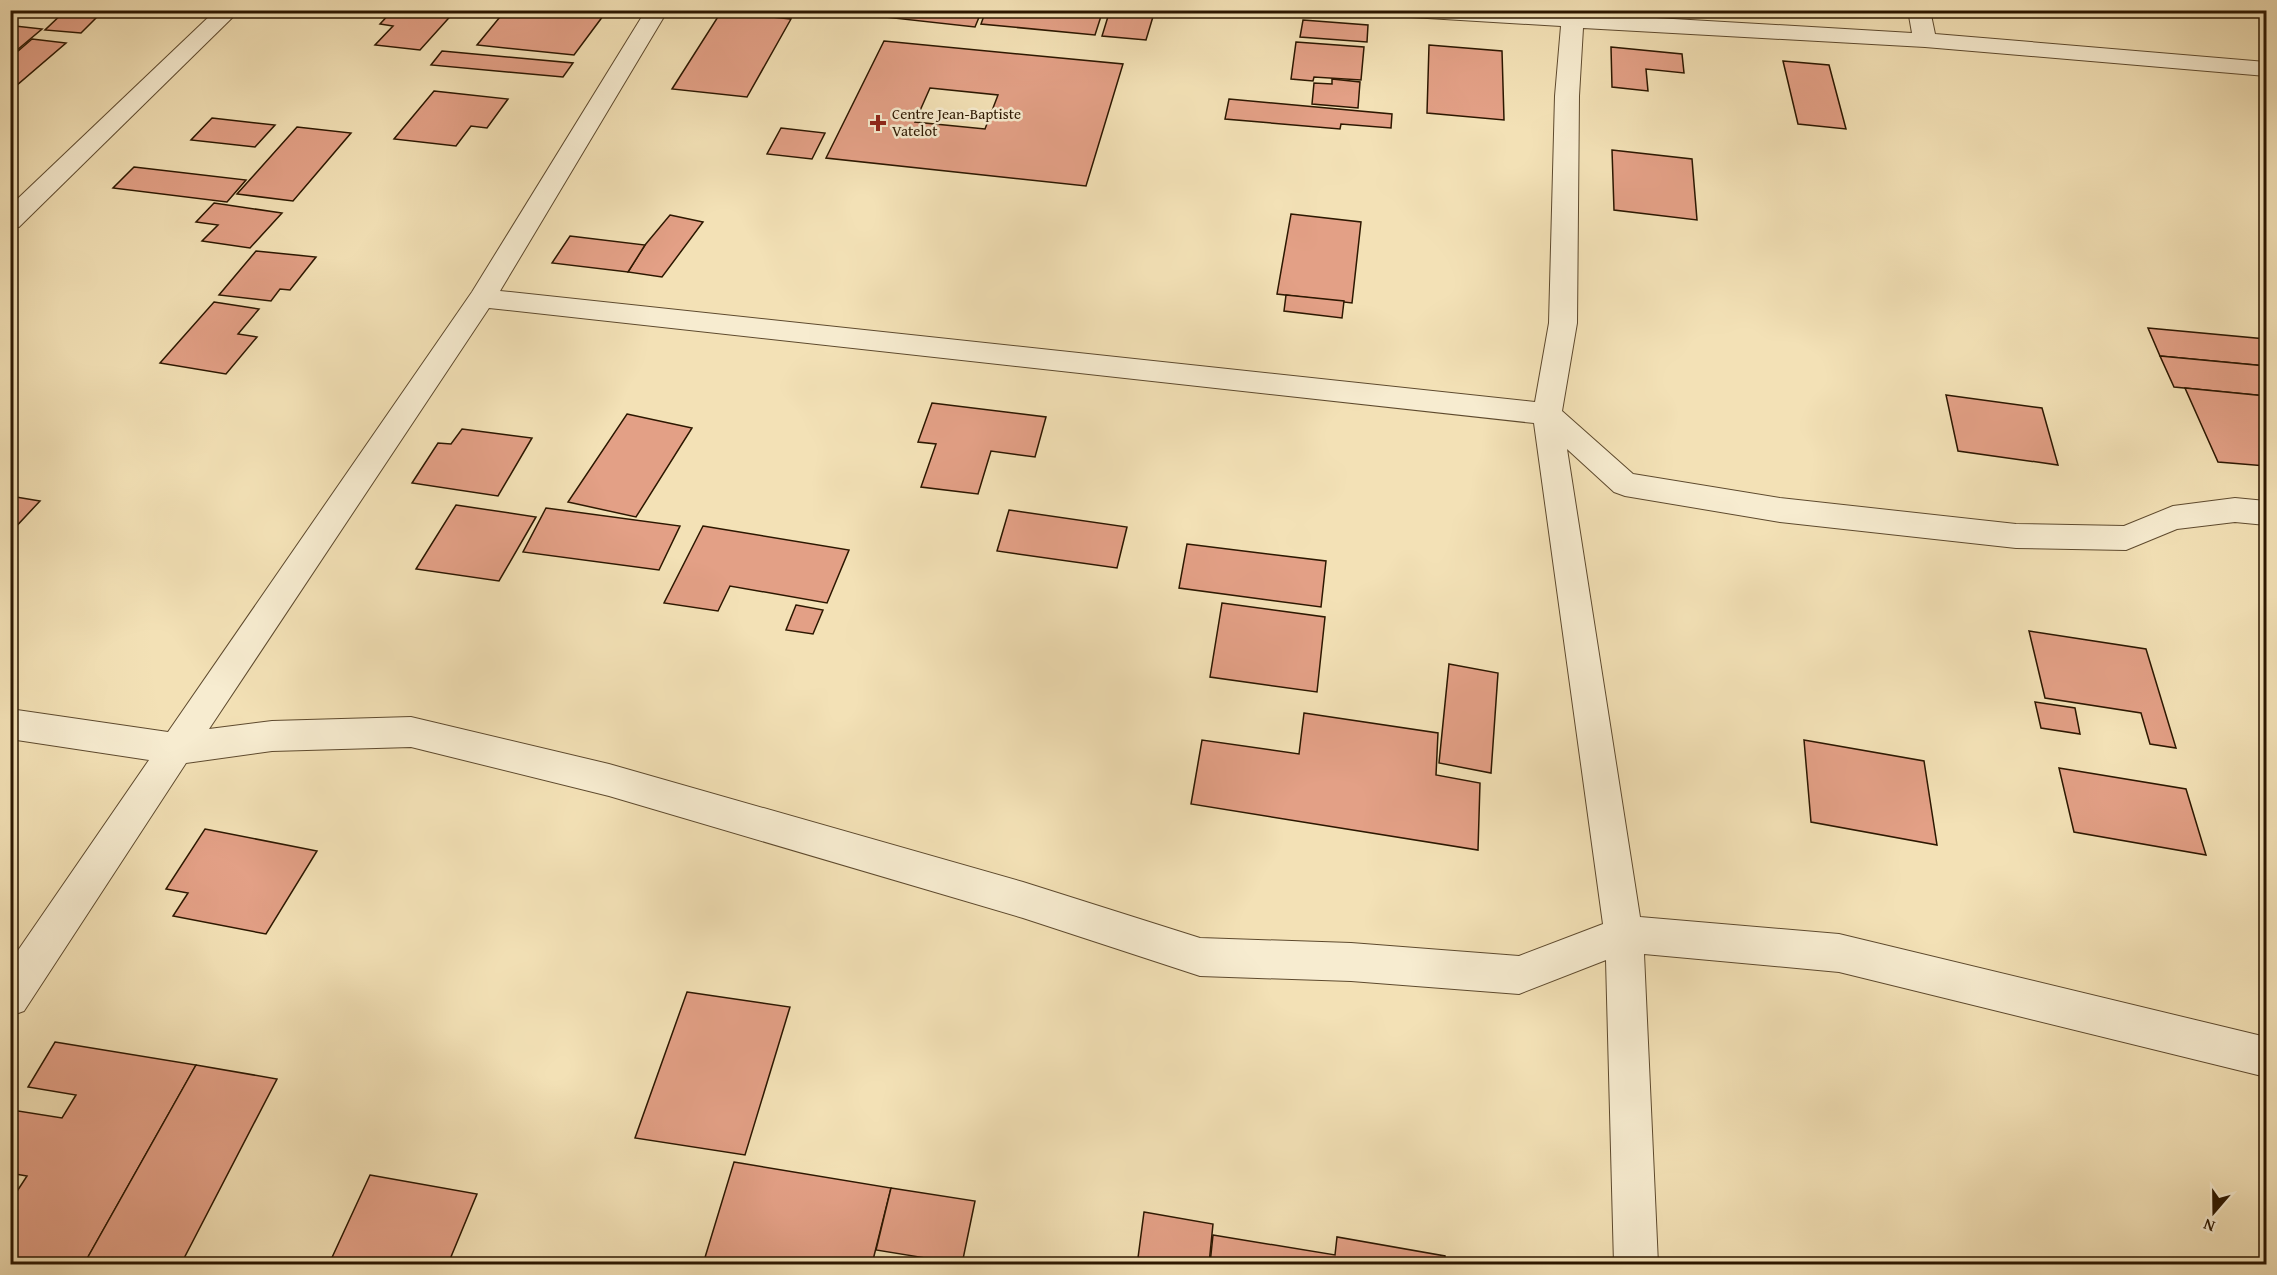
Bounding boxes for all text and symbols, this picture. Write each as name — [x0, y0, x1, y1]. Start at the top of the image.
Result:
place label: Centre Jean-Baptiste Vatelot — [892, 103, 1021, 141]
marker: Centre Jean-Baptiste Vatelot — [869, 114, 887, 132]
north arrow — [2184, 1182, 2244, 1242]
text: N — [2199, 1213, 2218, 1239]

